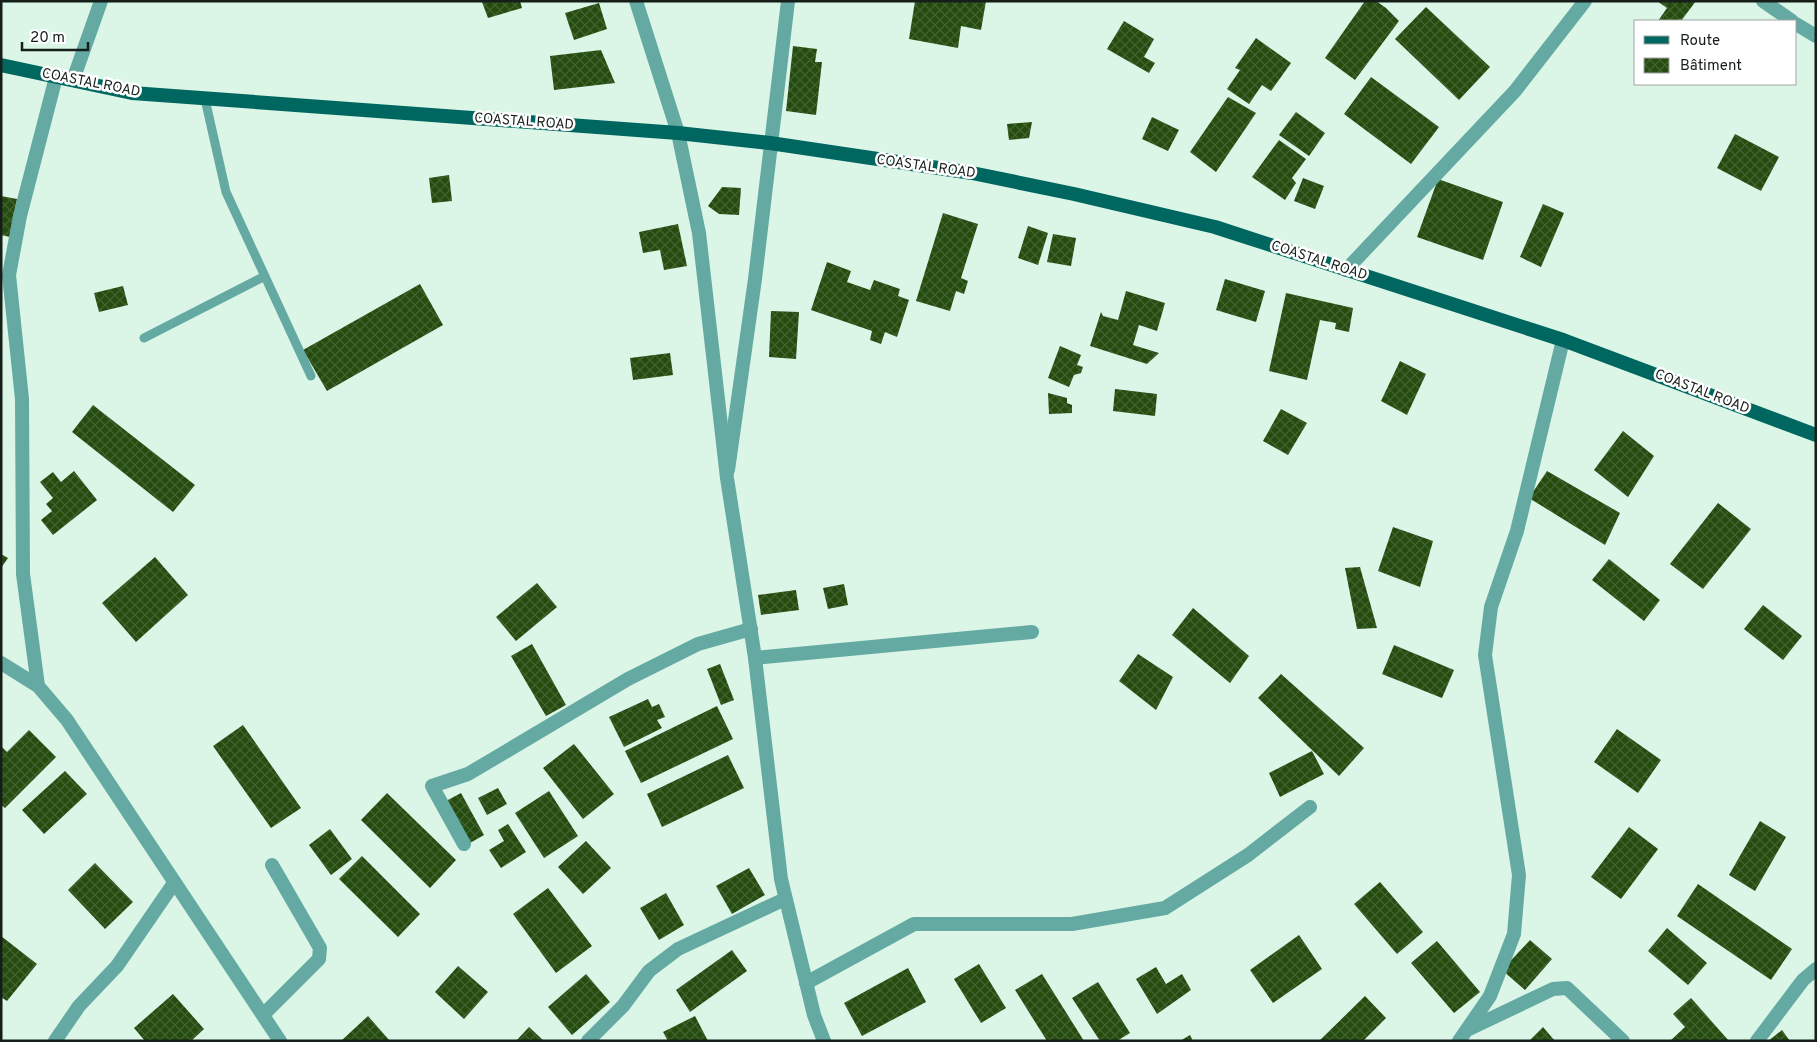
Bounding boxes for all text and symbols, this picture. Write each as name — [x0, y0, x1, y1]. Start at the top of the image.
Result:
scale bar — [22, 20, 89, 52]
legend — [1634, 20, 1797, 85]
text: 20 m — [30, 29, 65, 48]
text: Route — [1680, 32, 1720, 51]
text: Bâtiment — [1680, 57, 1742, 76]
street label: COASTAL ROAD — [40, 65, 142, 101]
street label: COASTAL ROAD — [474, 110, 574, 134]
street label: COASTAL ROAD — [875, 152, 977, 182]
street label: COASTAL ROAD — [1269, 237, 1369, 285]
street label: COASTAL ROAD — [1652, 366, 1752, 418]

